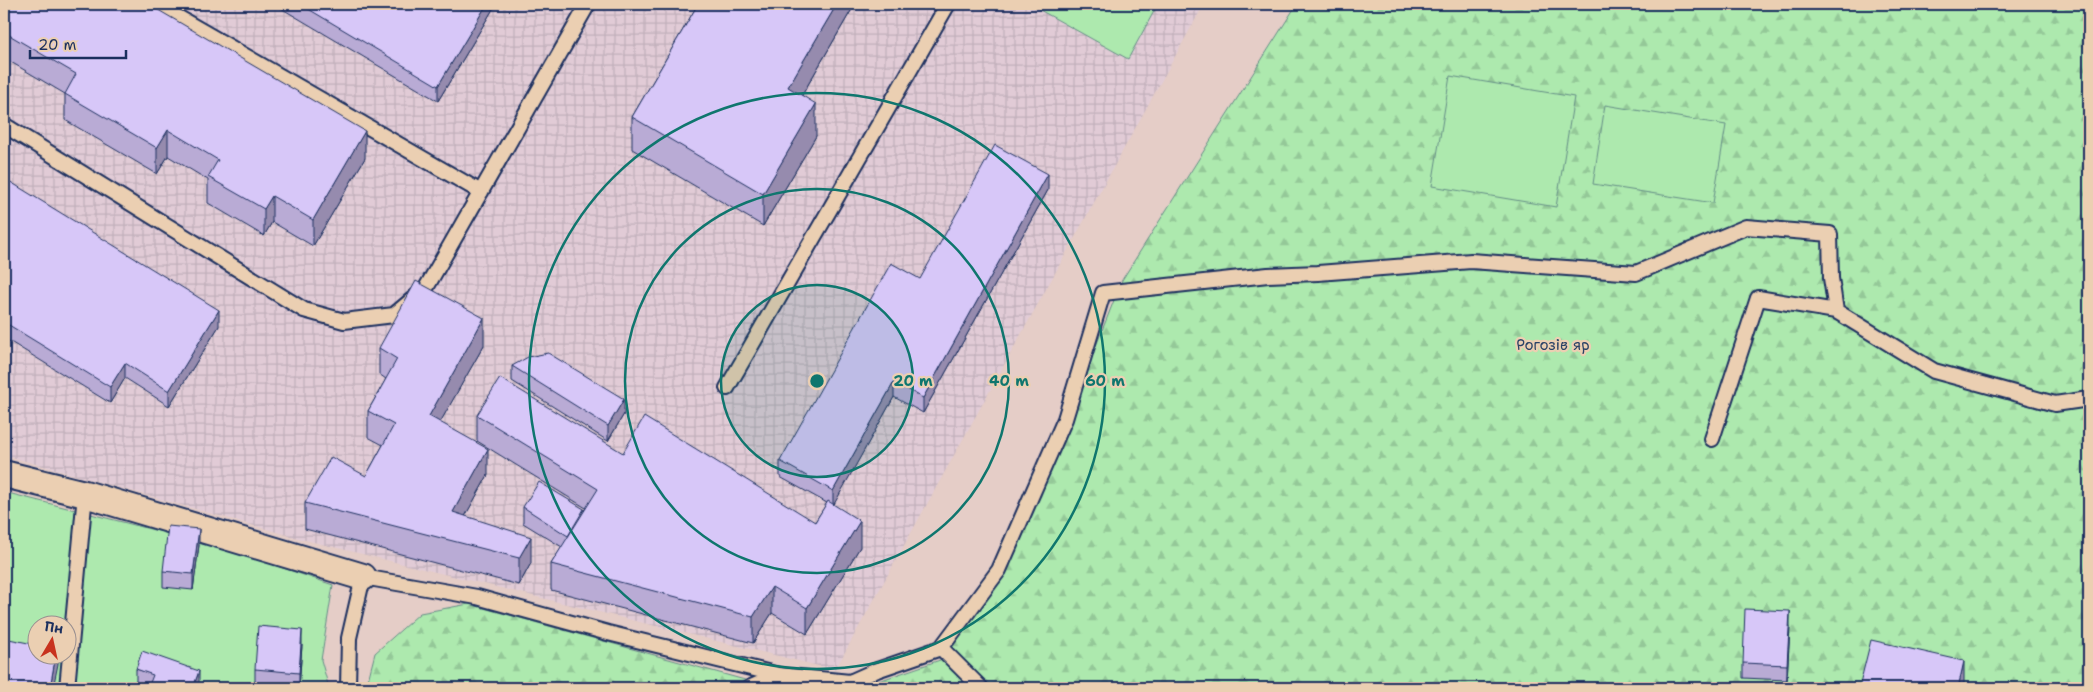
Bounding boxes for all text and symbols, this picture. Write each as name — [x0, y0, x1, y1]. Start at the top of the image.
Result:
scale bar — [30, 28, 126, 60]
text: 20 m — [38, 35, 77, 55]
park label: Рогозів яр — [1516, 335, 1590, 355]
text: 20 m — [893, 371, 933, 391]
text: 40 m — [989, 371, 1029, 391]
text: 60 m — [1085, 371, 1125, 391]
centre of rings — [808, 372, 826, 390]
north arrow — [28, 614, 78, 664]
text: Пн — [43, 617, 65, 637]

